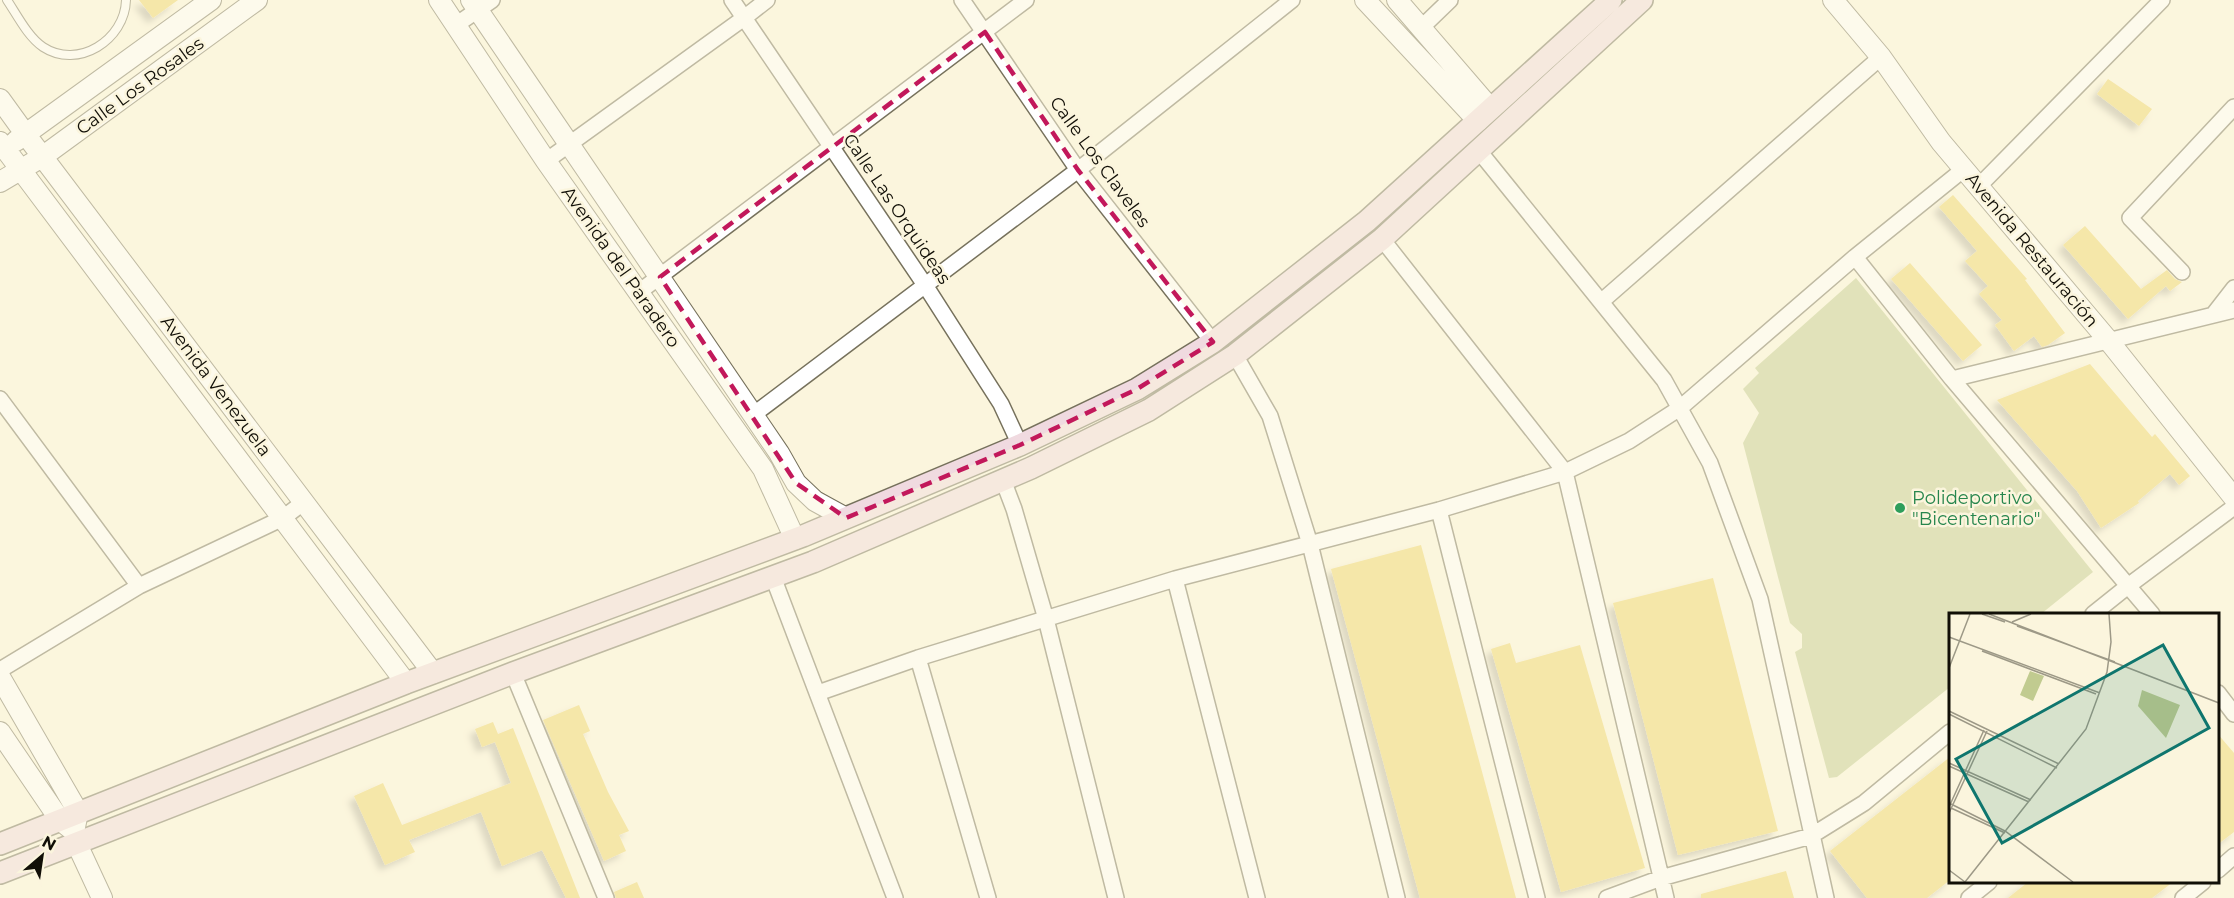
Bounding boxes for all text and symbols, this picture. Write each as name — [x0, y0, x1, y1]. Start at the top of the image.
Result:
street label: Calle Los Rosales — [72, 32, 208, 140]
street label: Calle Los Claveles — [1045, 92, 1155, 232]
street label: Calle Las Orquideas — [838, 130, 956, 289]
street label: Avenida Restauración — [1961, 168, 2103, 332]
street label: Avenida del Paradero — [557, 182, 685, 352]
street label: Avenida Venezuela — [156, 311, 276, 461]
place label: Polideportivo "Bicentenario" — [1912, 487, 2040, 530]
marker: Polideportivo "Bicentenario" — [1893, 501, 1907, 515]
inset map — [1949, 613, 2219, 883]
north arrow — [12, 826, 72, 886]
text: N — [39, 832, 59, 855]

